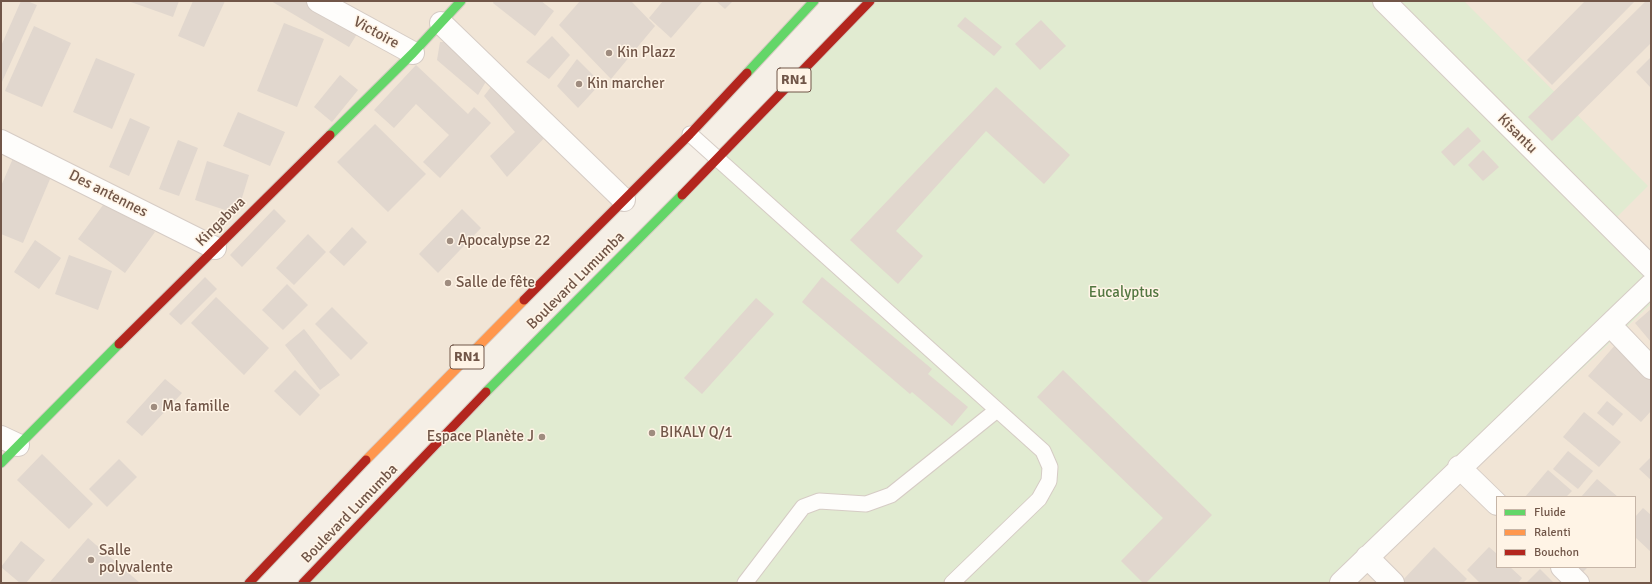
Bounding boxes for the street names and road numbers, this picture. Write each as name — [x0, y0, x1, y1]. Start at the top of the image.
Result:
street label: Victoire — [350, 13, 402, 53]
road number: RN1 — [777, 68, 811, 92]
street label: Kisantu — [1493, 110, 1541, 158]
street label: Des antennes — [66, 166, 150, 222]
street label: Kingabwa — [192, 193, 250, 251]
street label: Boulevard Lumumba — [523, 228, 629, 334]
road number: RN1 — [450, 345, 484, 369]
street label: Boulevard Lumumba — [298, 461, 402, 567]

